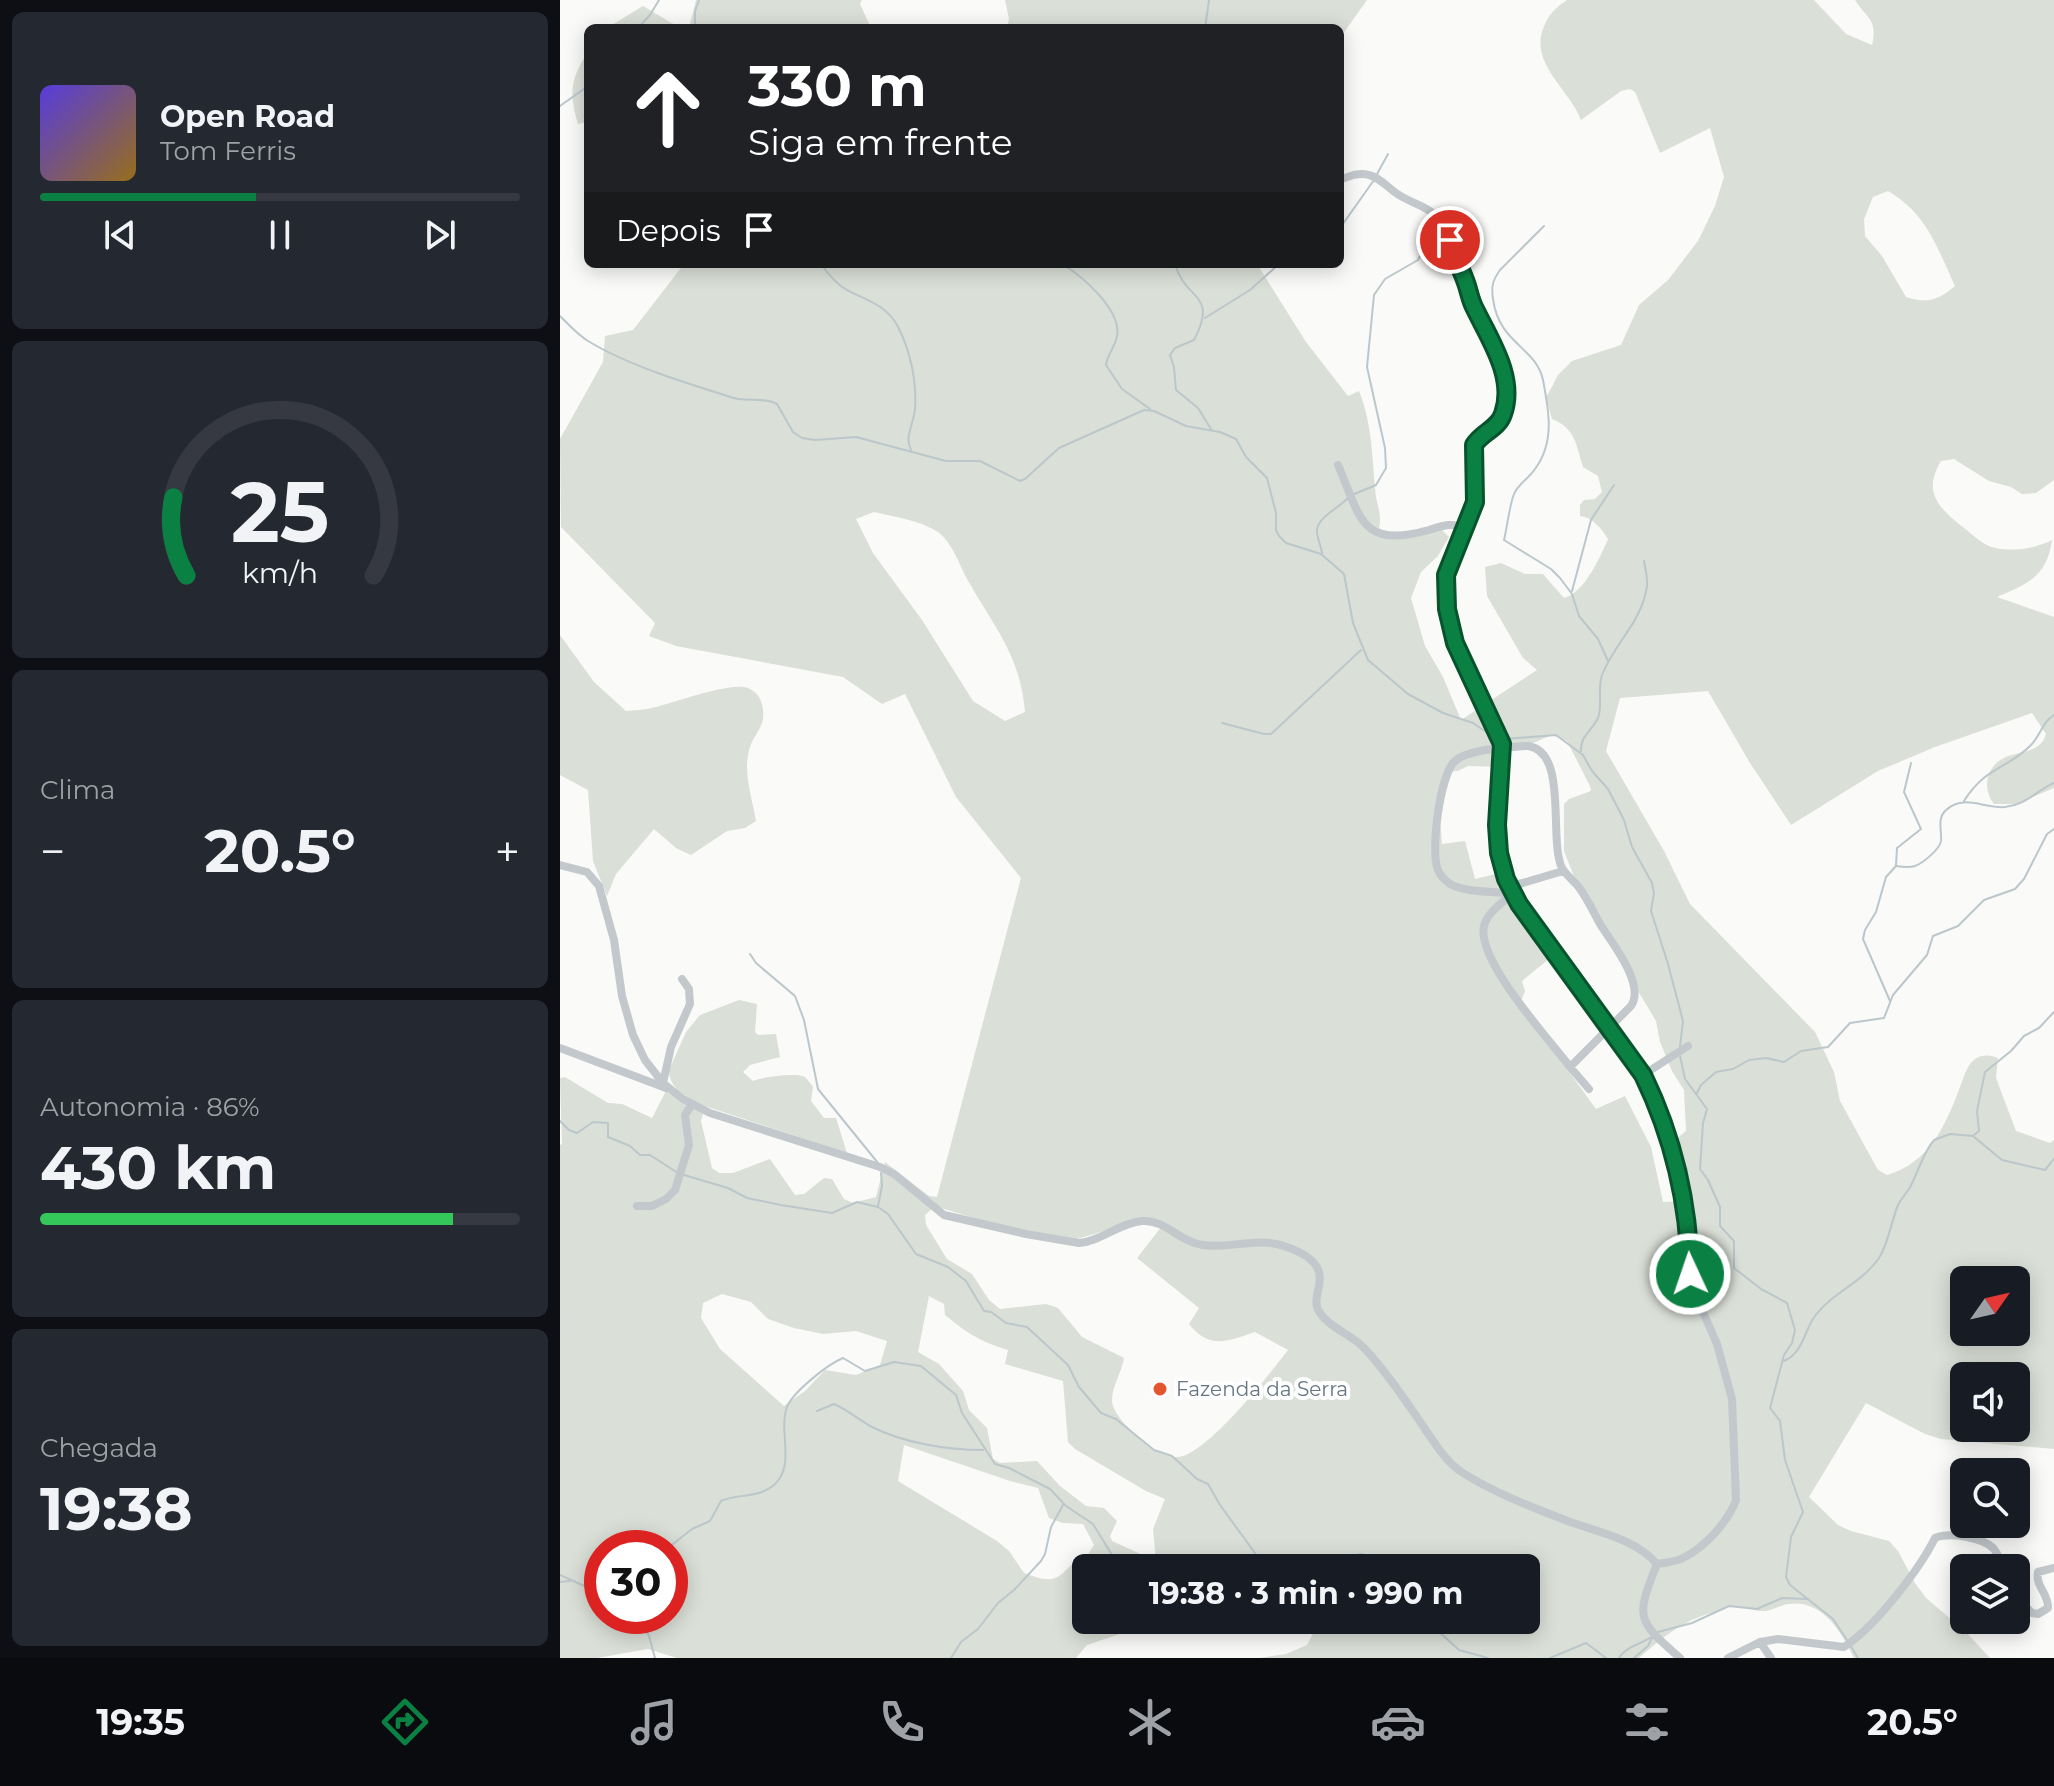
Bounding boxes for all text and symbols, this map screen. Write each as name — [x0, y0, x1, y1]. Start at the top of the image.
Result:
text: 330 m — [748, 52, 927, 120]
icon: ahead — [616, 56, 720, 160]
text: Open Road — [160, 98, 335, 135]
text: Siga em frente — [748, 120, 1012, 164]
text: Tom Ferris — [160, 135, 296, 167]
pin — [1416, 206, 1484, 274]
icon: arrive — [737, 208, 781, 252]
text: Depois — [616, 212, 721, 249]
icon: previous — [98, 213, 142, 257]
icon: pause — [258, 213, 302, 257]
icon: next — [418, 213, 462, 257]
icon: arrive — [1428, 218, 1472, 262]
text: 25 — [231, 460, 329, 562]
text: km/h — [242, 555, 318, 590]
text: Clima — [40, 774, 115, 806]
text: 20.5° — [204, 814, 356, 887]
text: − — [40, 824, 65, 878]
text: + — [495, 824, 520, 878]
text: Autonomia · 86% — [40, 1091, 260, 1123]
text: 430 km — [40, 1131, 276, 1204]
position arrow — [1648, 1232, 1732, 1316]
north arrow — [1950, 1266, 2030, 1346]
map controls — [1950, 1266, 2030, 1634]
button: sound — [1950, 1362, 2030, 1442]
place label: Fazenda da Serra — [1176, 1377, 1348, 1401]
marker: Fazenda da Serra — [1151, 1380, 1169, 1398]
text: Chegada — [40, 1432, 158, 1464]
button: search — [1950, 1458, 2030, 1538]
text: 19:38 — [40, 1472, 193, 1545]
speed limit sign: 30 — [584, 1530, 688, 1634]
button: layers — [1950, 1554, 2030, 1634]
text: 19:38 · 3 min · 990 m — [1149, 1575, 1463, 1612]
icon: directions — [377, 1694, 433, 1750]
icon: music — [626, 1694, 682, 1750]
icon: phone — [874, 1694, 930, 1750]
icon: climate — [1122, 1694, 1178, 1750]
icon: car — [1370, 1694, 1426, 1750]
icon: filters — [1619, 1694, 1675, 1750]
text: 19:35 — [96, 1700, 185, 1744]
text: 20.5° — [1867, 1700, 1958, 1744]

